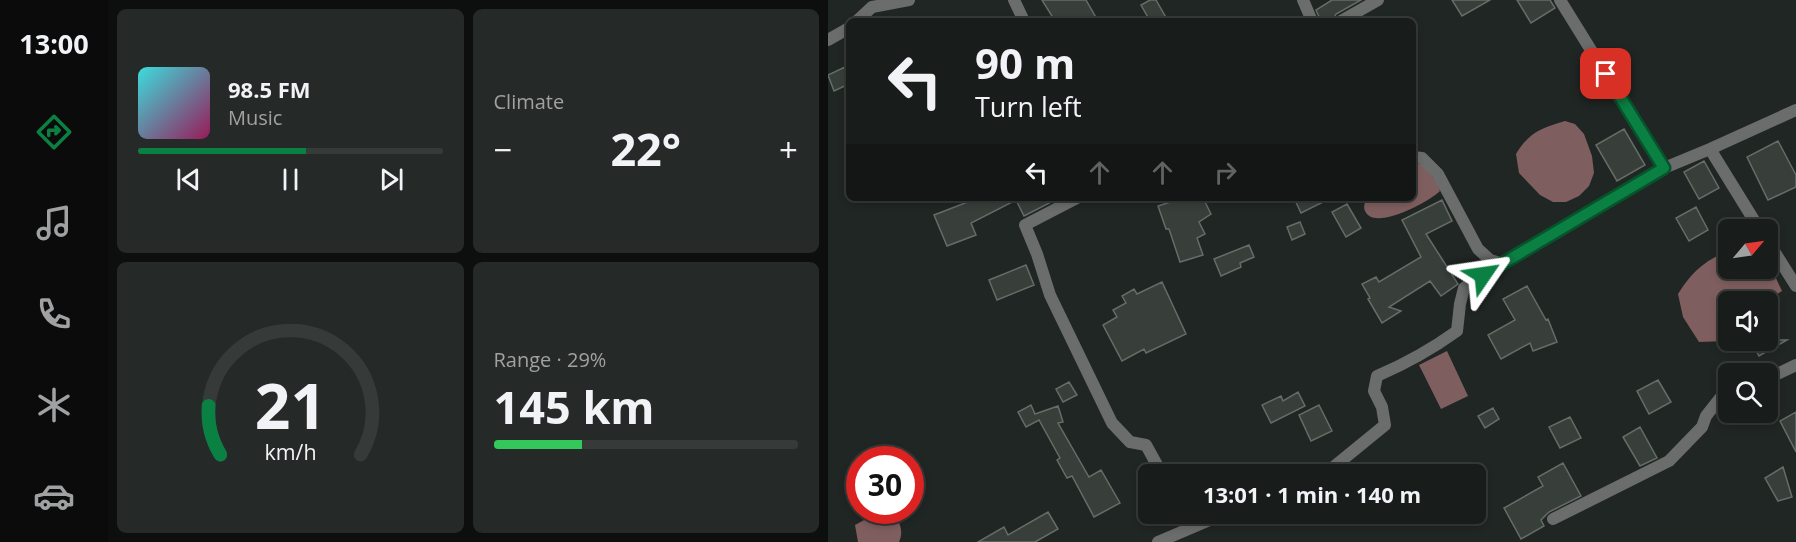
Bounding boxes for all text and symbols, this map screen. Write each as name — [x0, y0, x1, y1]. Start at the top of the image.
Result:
text: 13:00 — [19, 25, 89, 62]
text: 90 m — [975, 34, 1075, 91]
icon: left — [876, 42, 954, 120]
pin — [1580, 48, 1631, 99]
icon: arrive — [1589, 57, 1622, 90]
text: 98.5 FM — [228, 74, 311, 104]
text: Climate — [494, 88, 564, 115]
text: Turn left — [975, 88, 1082, 125]
text: Music — [228, 104, 282, 131]
icon: directions — [33, 111, 75, 153]
text: 22° — [610, 118, 681, 179]
text: − — [494, 127, 512, 172]
text: + — [779, 127, 798, 172]
icon: left — [1020, 156, 1053, 189]
icon: ahead — [1083, 156, 1116, 189]
icon: ahead — [1146, 156, 1179, 189]
icon: right — [1209, 156, 1242, 189]
icon: previous — [172, 163, 205, 196]
icon: pause — [274, 163, 307, 196]
icon: next — [375, 163, 408, 196]
icon: music — [33, 202, 75, 244]
north arrow — [1718, 219, 1778, 279]
map controls — [1718, 219, 1778, 423]
position arrow — [1451, 243, 1515, 307]
button: sound — [1718, 291, 1778, 351]
icon: phone — [33, 293, 75, 335]
text: Range · 29% — [494, 346, 606, 373]
text: 21 — [255, 362, 326, 447]
button: search — [1718, 363, 1778, 423]
text: 145 km — [494, 376, 654, 437]
icon: climate — [33, 384, 75, 426]
text: km/h — [264, 437, 316, 466]
speed limit sign: 30 — [846, 446, 924, 524]
icon: car — [33, 475, 75, 517]
text: 13:01 · 1 min · 140 m — [1203, 479, 1421, 509]

